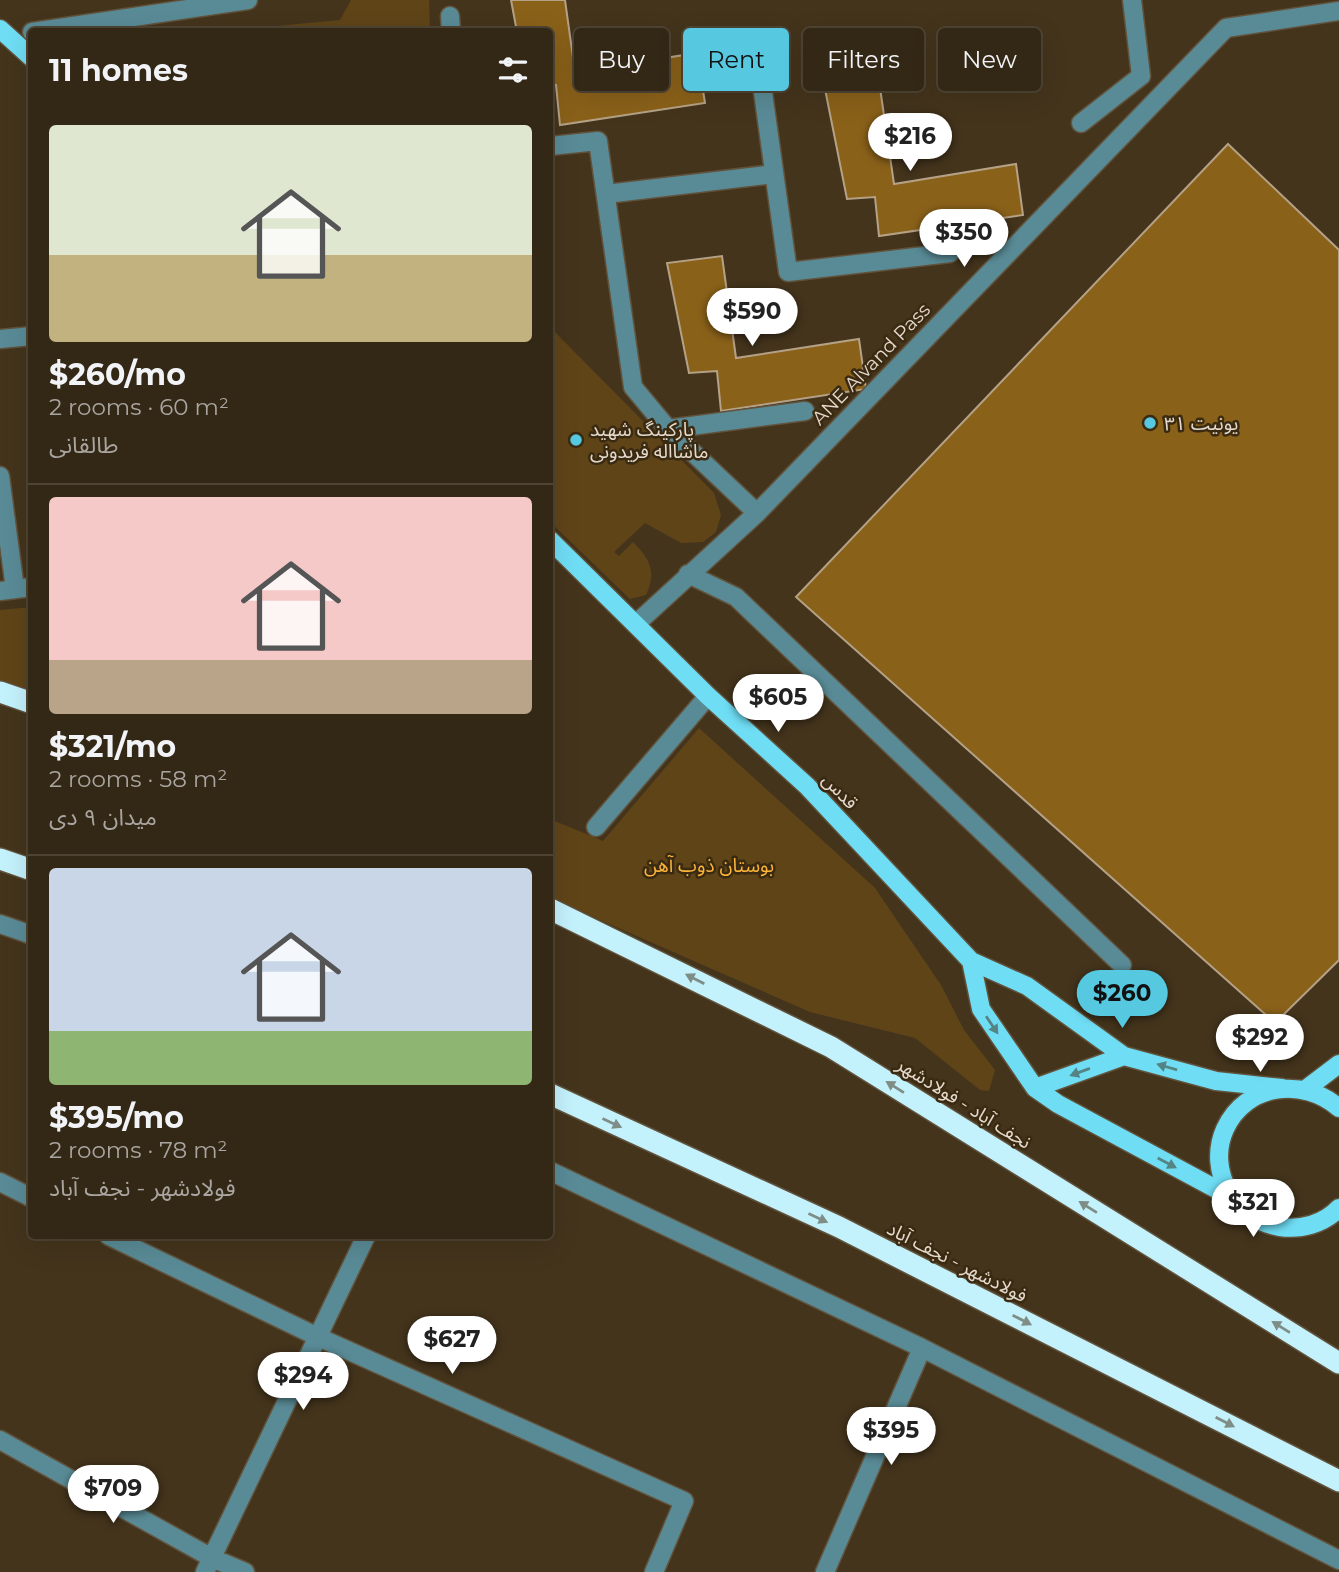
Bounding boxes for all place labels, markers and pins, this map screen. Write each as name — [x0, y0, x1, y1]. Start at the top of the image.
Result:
pin: $216 — [869, 114, 951, 173]
pin: $350 — [923, 210, 1005, 269]
pin: $590 — [711, 288, 793, 348]
place label: یونیت ۳۱ — [1164, 412, 1238, 435]
marker: یونیت ۳۱ — [1142, 415, 1158, 431]
place label: پارکینگ شهید ماشااله فریدونی — [590, 418, 708, 463]
marker: پارکینگ شهید ماشااله فریدونی — [568, 432, 584, 448]
pin: $605 — [737, 674, 819, 734]
pin: $260 — [1081, 970, 1163, 1030]
pin: $292 — [1219, 1014, 1301, 1074]
pin: $321 — [1212, 1180, 1294, 1239]
pin: $627 — [411, 1316, 493, 1376]
pin: $294 — [262, 1352, 344, 1412]
pin: $395 — [850, 1408, 932, 1467]
pin: $709 — [72, 1466, 154, 1525]

